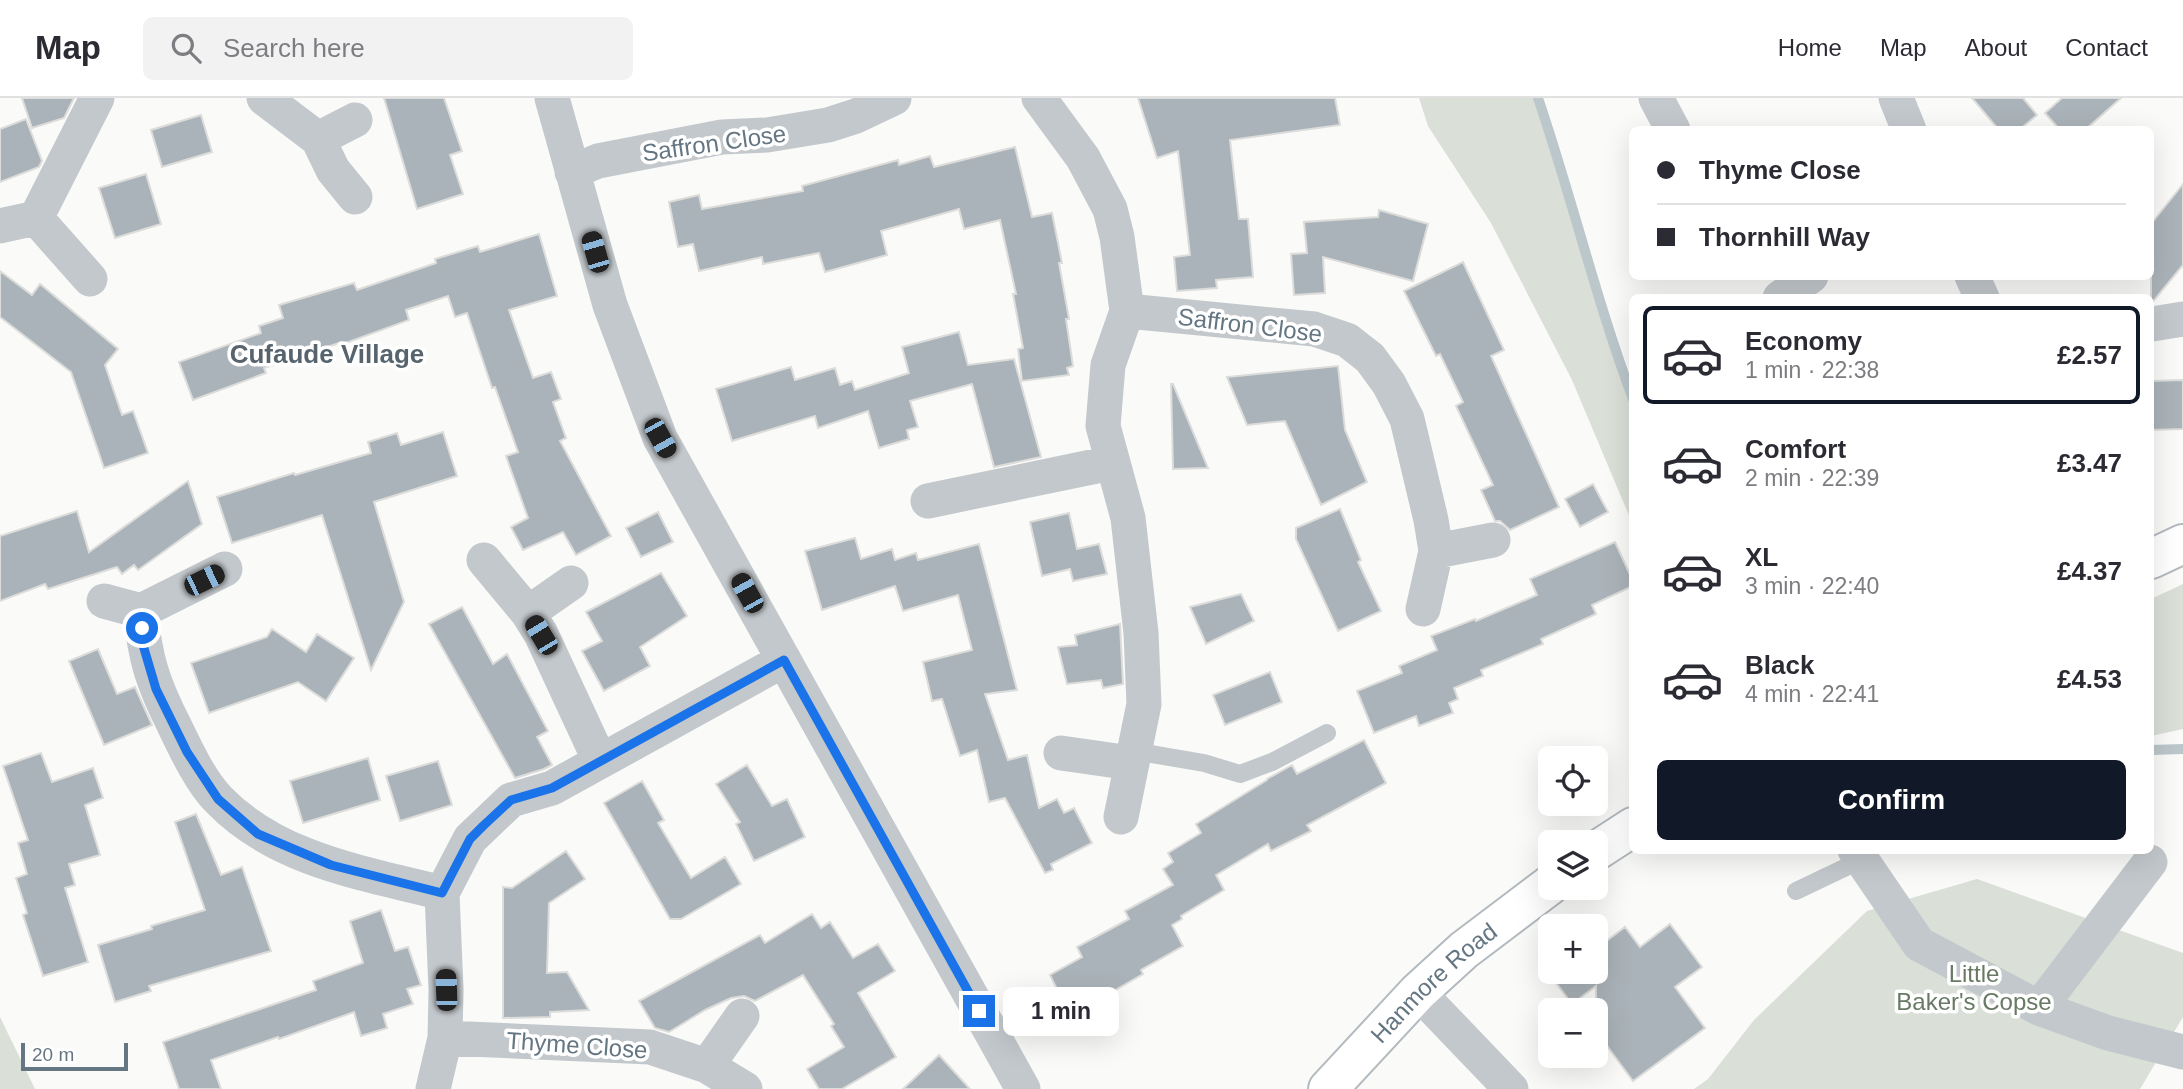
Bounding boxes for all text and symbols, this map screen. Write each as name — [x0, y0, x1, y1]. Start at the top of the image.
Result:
search box — [143, 17, 633, 80]
text: Map — [35, 29, 101, 66]
icon: search — [167, 29, 205, 67]
text: Search here — [223, 33, 365, 63]
text: Home — [1778, 34, 1842, 61]
text: Map — [1880, 34, 1927, 61]
text: About — [1965, 34, 2027, 61]
text: Contact — [2065, 34, 2148, 61]
street label: Saffron Close — [640, 120, 788, 166]
text: Thyme Close — [1699, 155, 1861, 185]
text: Thornhill Way — [1699, 222, 1870, 252]
car — [580, 229, 611, 275]
street label: Saffron Close — [1176, 303, 1324, 347]
icon: car — [1661, 324, 1724, 387]
text: Economy — [1745, 326, 1862, 356]
district label: Cufaude Village — [230, 339, 424, 369]
text: £2.57 — [2057, 340, 2122, 370]
text: 1 min · 22:38 — [1745, 357, 1879, 383]
car — [641, 415, 680, 461]
icon: car — [1661, 432, 1724, 495]
text: Comfort — [1745, 434, 1846, 464]
text: £3.47 — [2057, 448, 2122, 478]
text: 2 min · 22:39 — [1745, 465, 1879, 491]
icon: car — [1661, 540, 1724, 603]
text: XL — [1745, 542, 1778, 572]
text: £4.37 — [2057, 556, 2122, 586]
car — [181, 561, 228, 599]
car — [728, 570, 767, 616]
text: 3 min · 22:40 — [1745, 573, 1879, 599]
route start — [126, 612, 158, 644]
car — [522, 612, 561, 658]
icon: car — [1661, 648, 1724, 711]
text: Black — [1745, 650, 1814, 680]
text: £4.53 — [2057, 664, 2122, 694]
text: 4 min · 22:41 — [1745, 681, 1879, 707]
map controls — [1538, 746, 1608, 1068]
button: locate — [1538, 746, 1608, 816]
button: Confirm — [1657, 760, 2126, 840]
button: layers — [1538, 830, 1608, 900]
button: + — [1538, 914, 1608, 984]
street label: Hanmore Road — [1365, 917, 1502, 1048]
park label: Little Baker's Copse — [1896, 960, 2052, 1015]
car — [435, 969, 458, 1011]
callout: 1 min — [1004, 986, 1119, 1035]
route end — [963, 995, 995, 1027]
text: 1 min — [1031, 998, 1091, 1024]
button: − — [1538, 998, 1608, 1068]
street label: Thyme Close — [506, 1027, 648, 1063]
scale bar — [21, 1040, 128, 1072]
text: 20 m — [32, 1044, 74, 1065]

